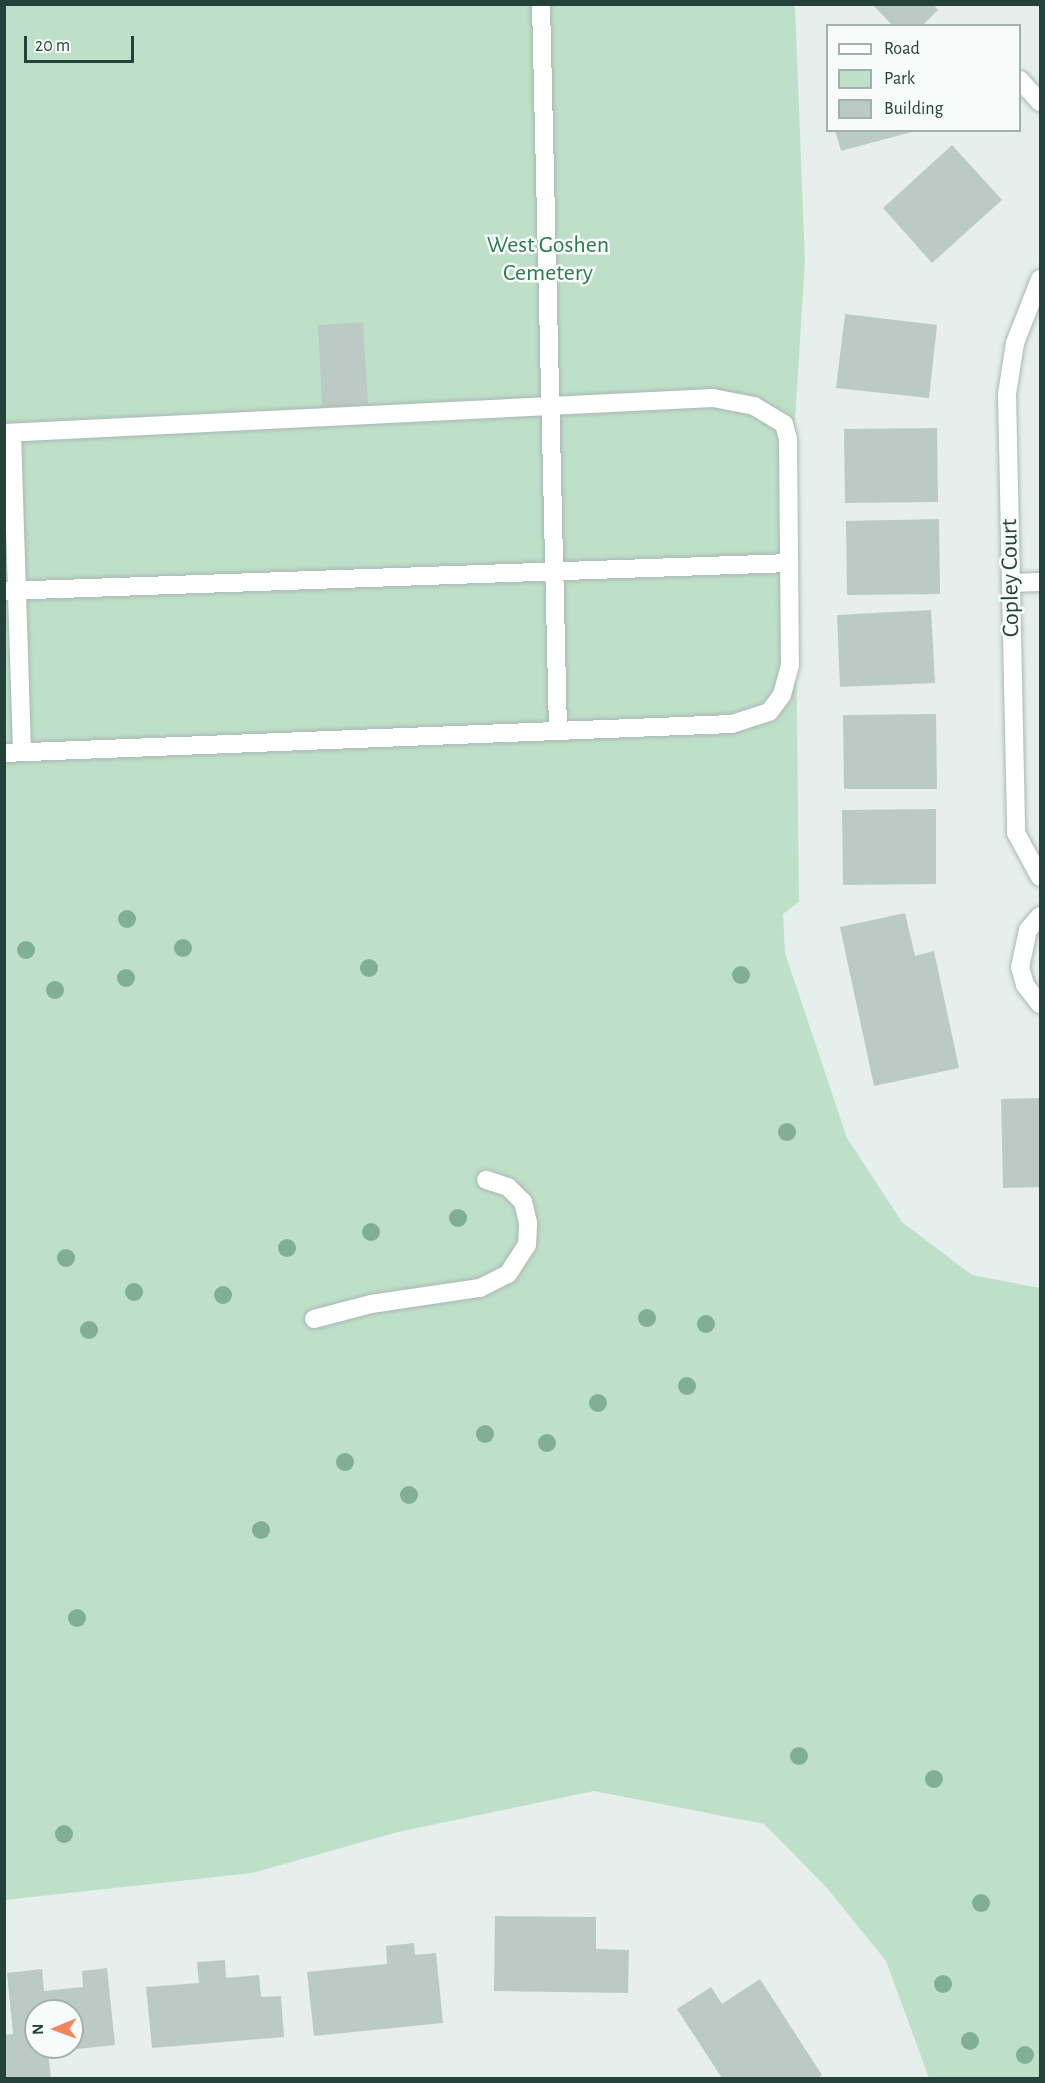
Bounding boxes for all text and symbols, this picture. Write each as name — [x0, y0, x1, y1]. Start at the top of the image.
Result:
scale bar — [27, 24, 136, 62]
legend — [826, 24, 1021, 132]
text: 20 m — [35, 37, 70, 55]
text: Road — [884, 40, 920, 58]
text: Park — [884, 70, 915, 88]
text: Building — [884, 100, 943, 118]
park label: West Goshen Cemetery — [487, 232, 609, 288]
street label: Copley Court — [996, 519, 1026, 637]
north arrow — [24, 1999, 84, 2059]
text: N — [30, 2024, 46, 2035]

